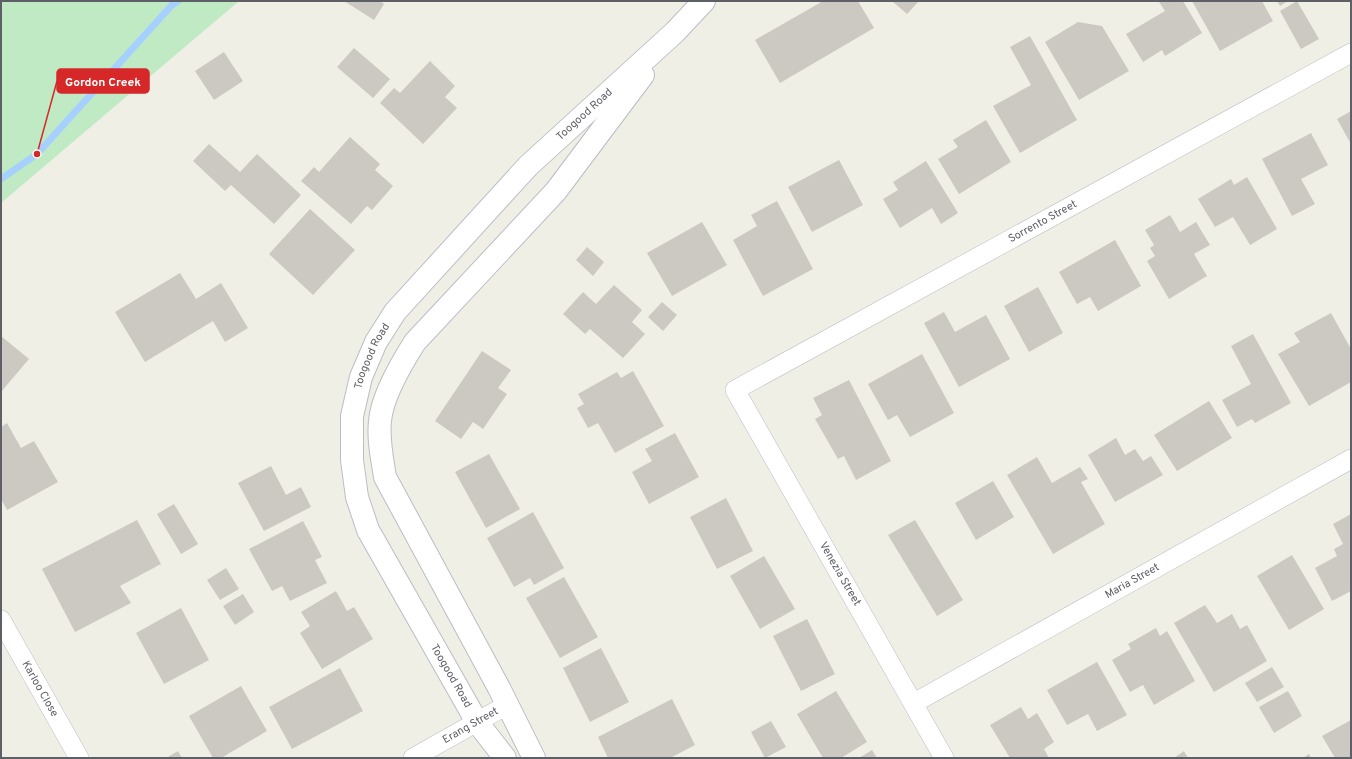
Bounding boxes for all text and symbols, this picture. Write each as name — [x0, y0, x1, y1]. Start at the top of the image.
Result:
callout: Gordon Creek — [57, 69, 149, 93]
text: Gordon Creek — [65, 75, 141, 91]
street label: Toogood Road — [553, 85, 615, 144]
street label: Sorrento Street — [1006, 197, 1079, 246]
street label: Toogood Road — [351, 321, 393, 390]
street label: Venezia Street — [816, 540, 864, 608]
street label: Maria Street — [1103, 560, 1162, 602]
street label: Toogood Road — [427, 642, 475, 710]
street label: Karloo Close — [18, 658, 61, 719]
street label: Erang Street — [440, 704, 501, 747]

